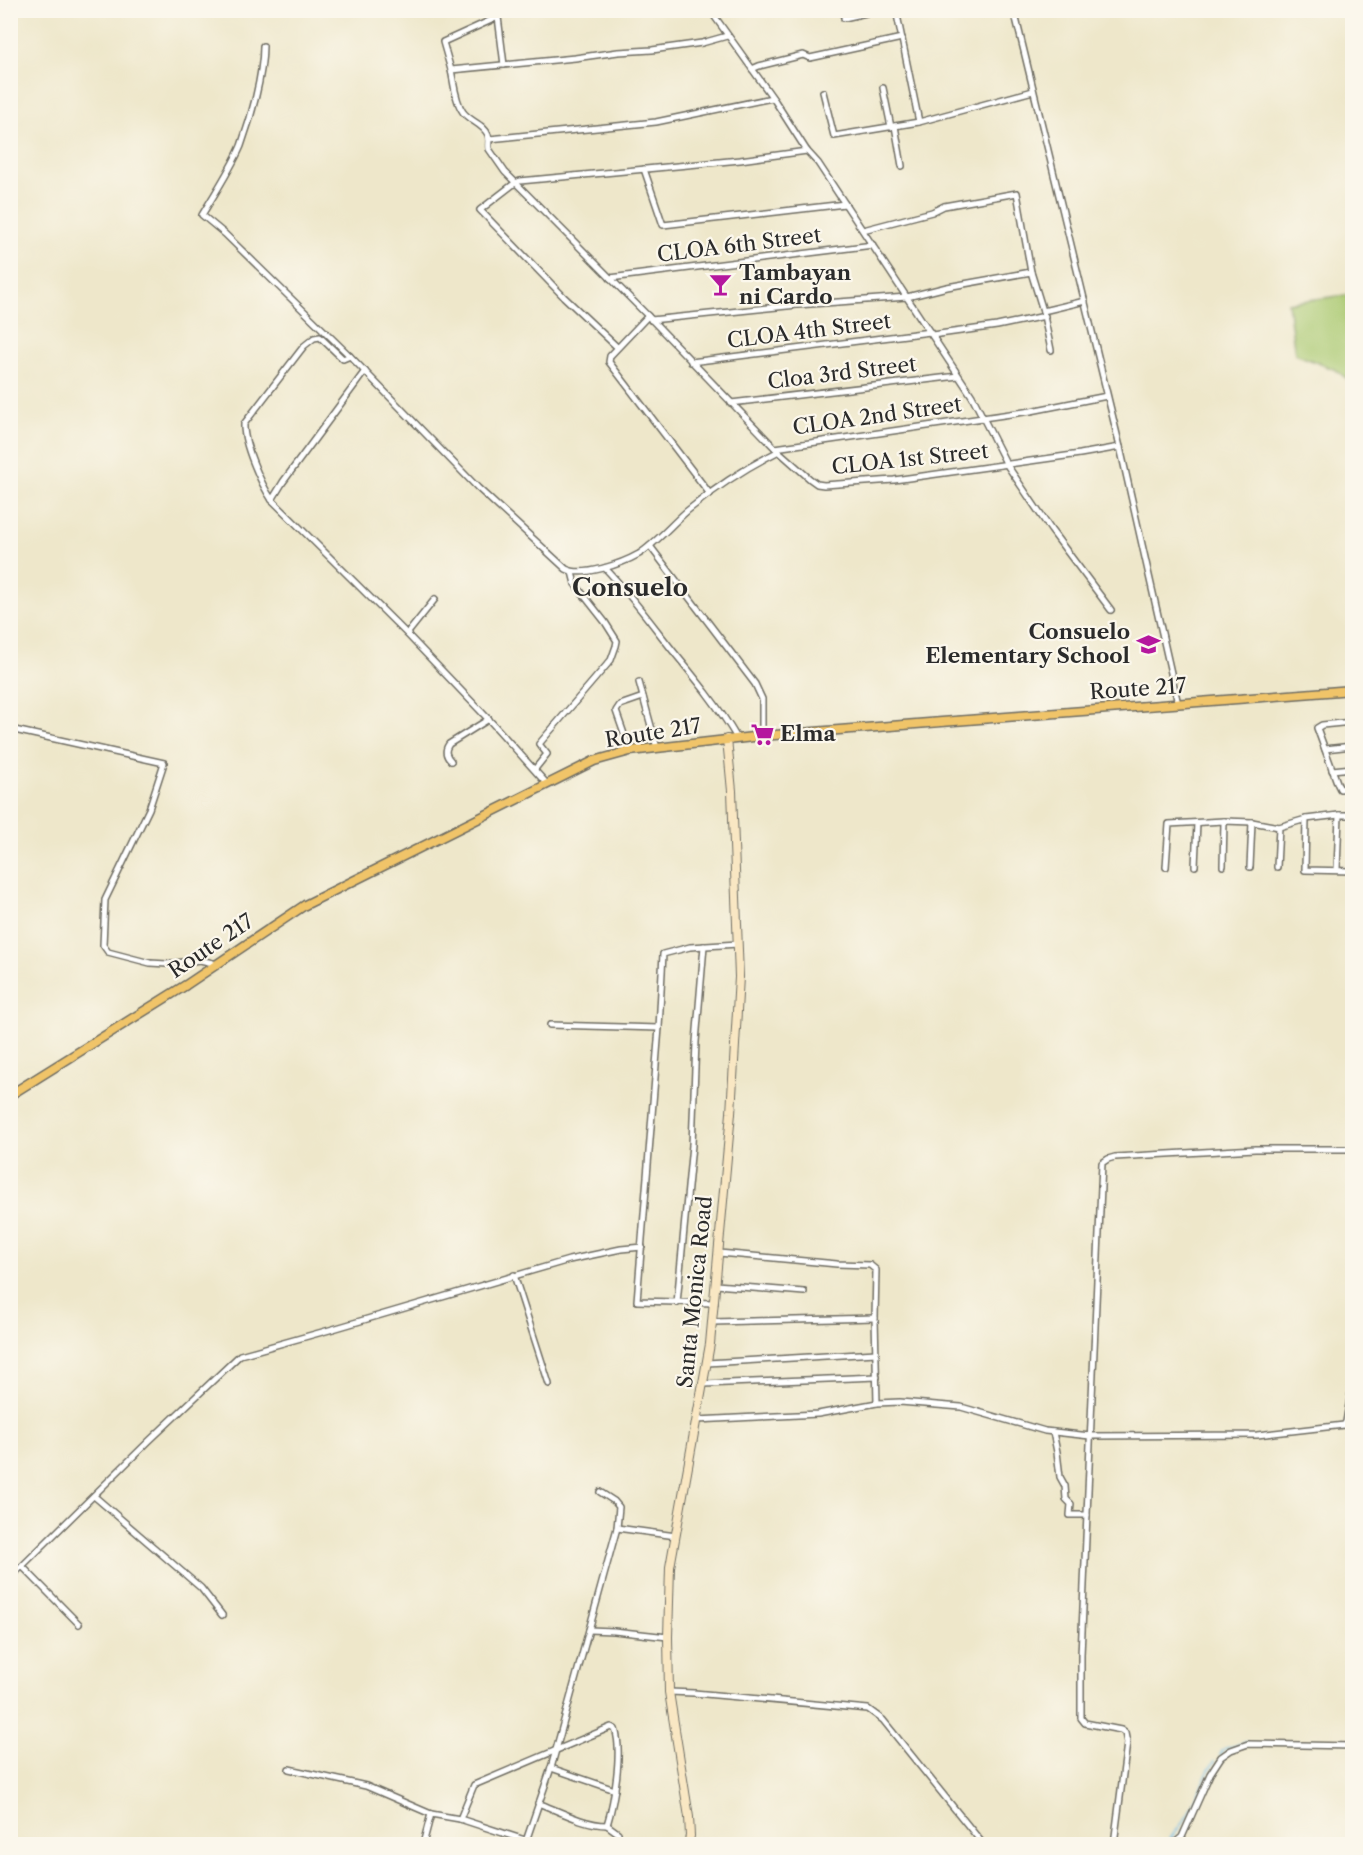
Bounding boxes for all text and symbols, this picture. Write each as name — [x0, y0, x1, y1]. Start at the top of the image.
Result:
street label: CLOA 6th Street — [655, 222, 823, 267]
place label: Tambayan ni Cardo — [739, 260, 852, 309]
bar icon: Tambayan ni Cardo — [708, 272, 734, 298]
street label: CLOA 4th Street — [726, 308, 893, 353]
street label: Cloa 3rd Street — [766, 351, 918, 394]
street label: CLOA 2nd Street — [791, 391, 964, 440]
street label: CLOA 1st Street — [830, 438, 990, 479]
district label: Consuelo — [572, 573, 688, 602]
place label: Consuelo Elementary School — [925, 619, 1130, 668]
school or university icon: Consuelo Elementary School — [1135, 631, 1161, 657]
street label: Route 217 — [1089, 673, 1188, 704]
street label: Route 217 — [603, 712, 703, 752]
supermarket icon: Elma — [749, 721, 775, 747]
place label: Elma — [780, 721, 837, 746]
street label: Route 217 — [164, 908, 258, 983]
street label: Santa Monica Road — [672, 1194, 717, 1389]

